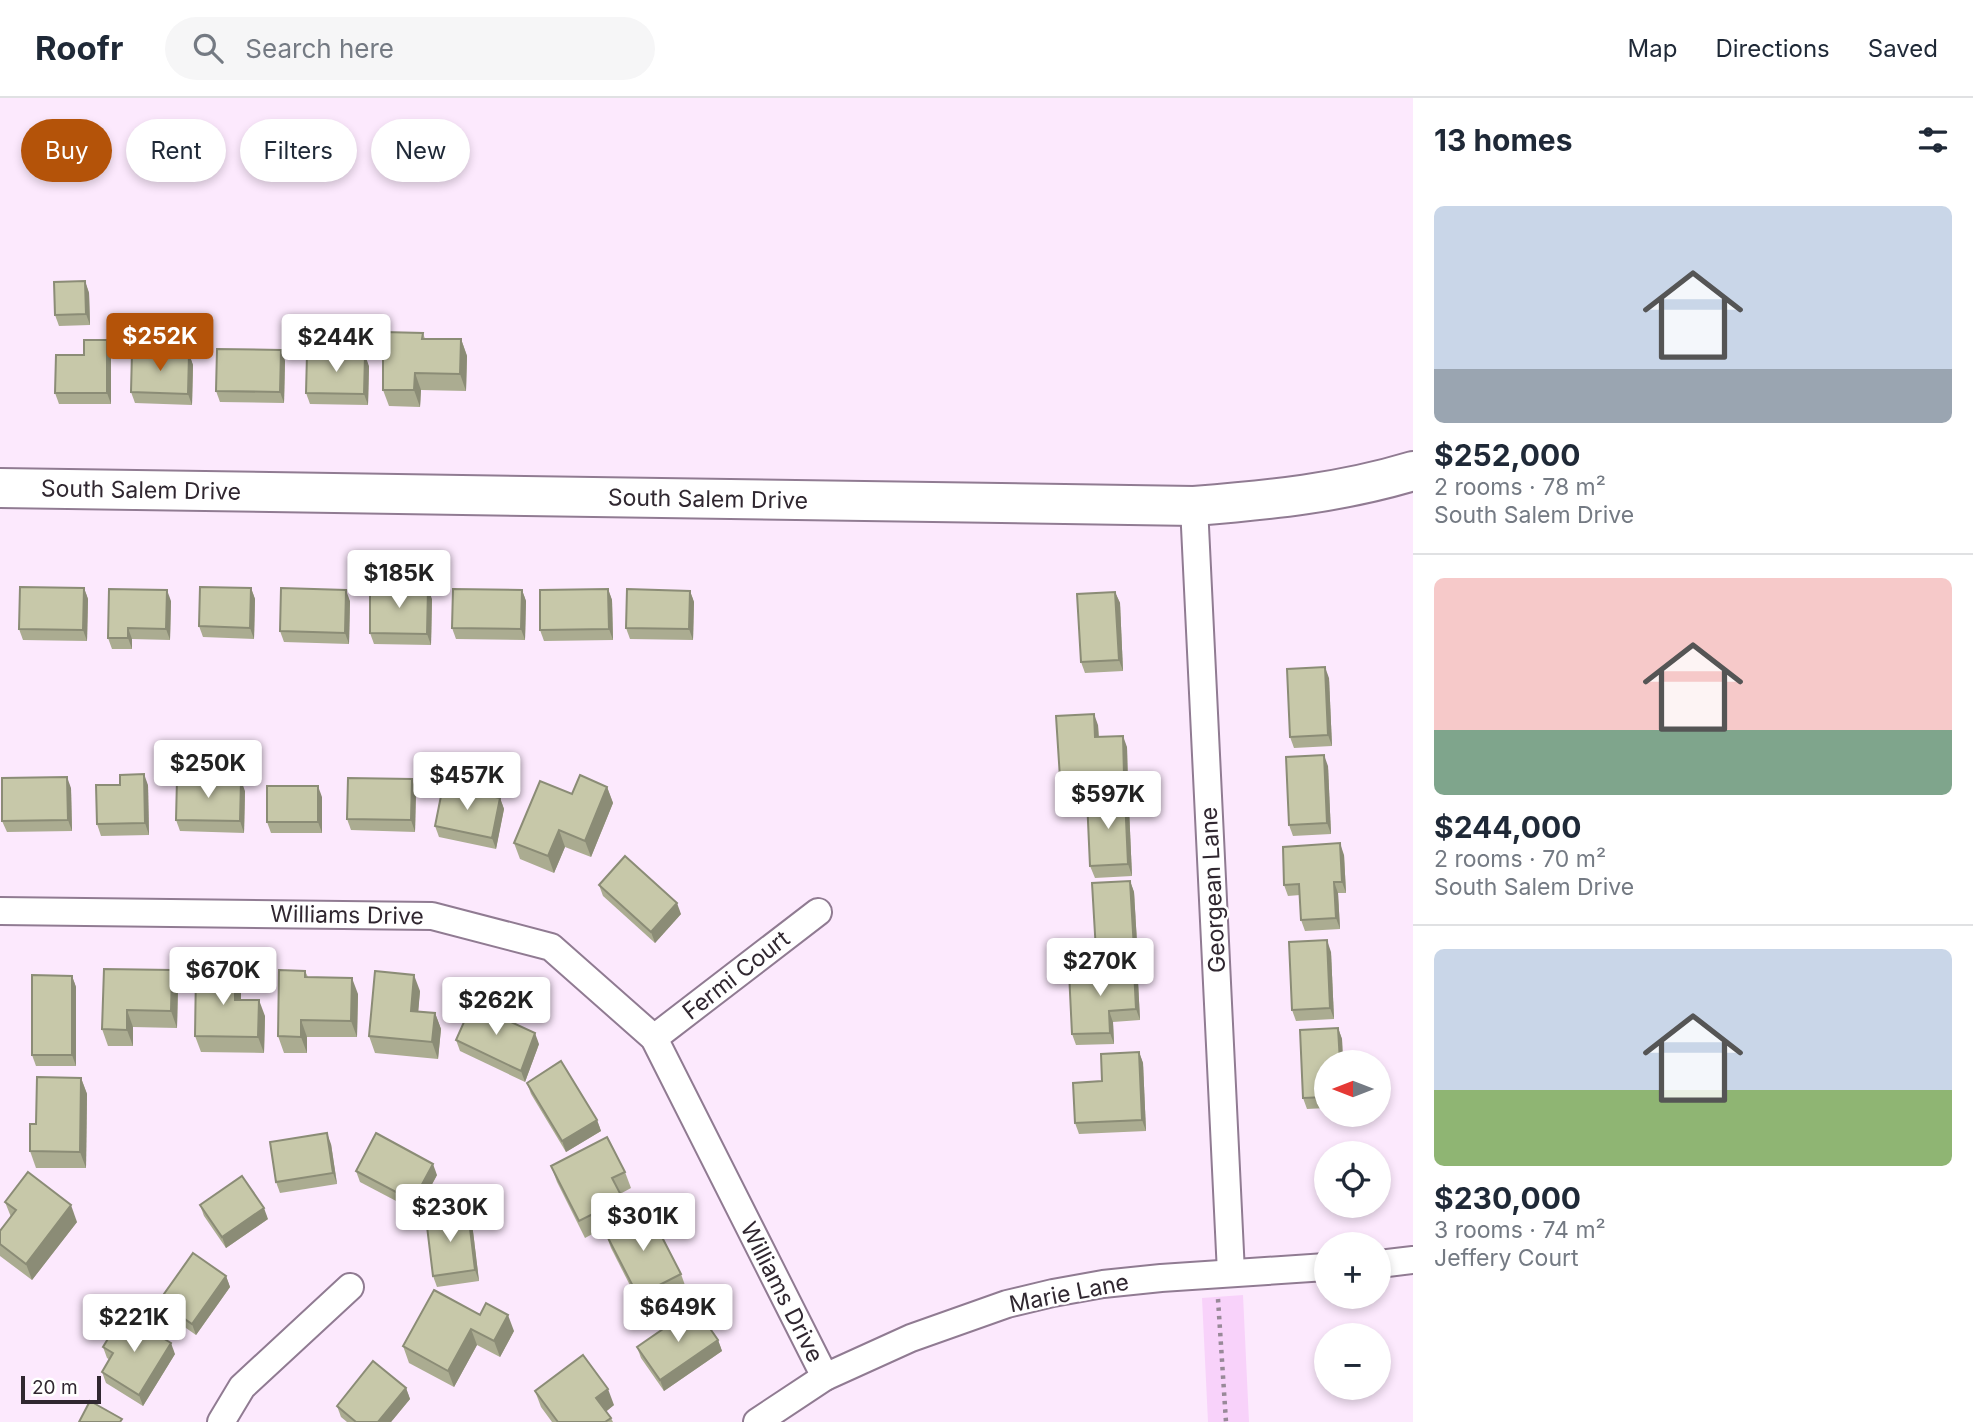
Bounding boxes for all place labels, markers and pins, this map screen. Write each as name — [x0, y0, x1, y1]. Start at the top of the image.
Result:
pin: $252K — [111, 314, 209, 373]
pin: $244K — [287, 314, 385, 374]
pin: $185K — [350, 550, 448, 610]
pin: $250K — [159, 740, 257, 800]
pin: $457K — [418, 752, 516, 812]
pin: $597K — [1059, 772, 1157, 831]
pin: $270K — [1051, 939, 1149, 998]
pin: $670K — [174, 948, 272, 1007]
pin: $262K — [447, 978, 545, 1037]
pin: $230K — [401, 1184, 499, 1244]
pin: $301K — [594, 1194, 692, 1253]
pin: $649K — [629, 1284, 727, 1344]
pin: $221K — [85, 1294, 183, 1354]

